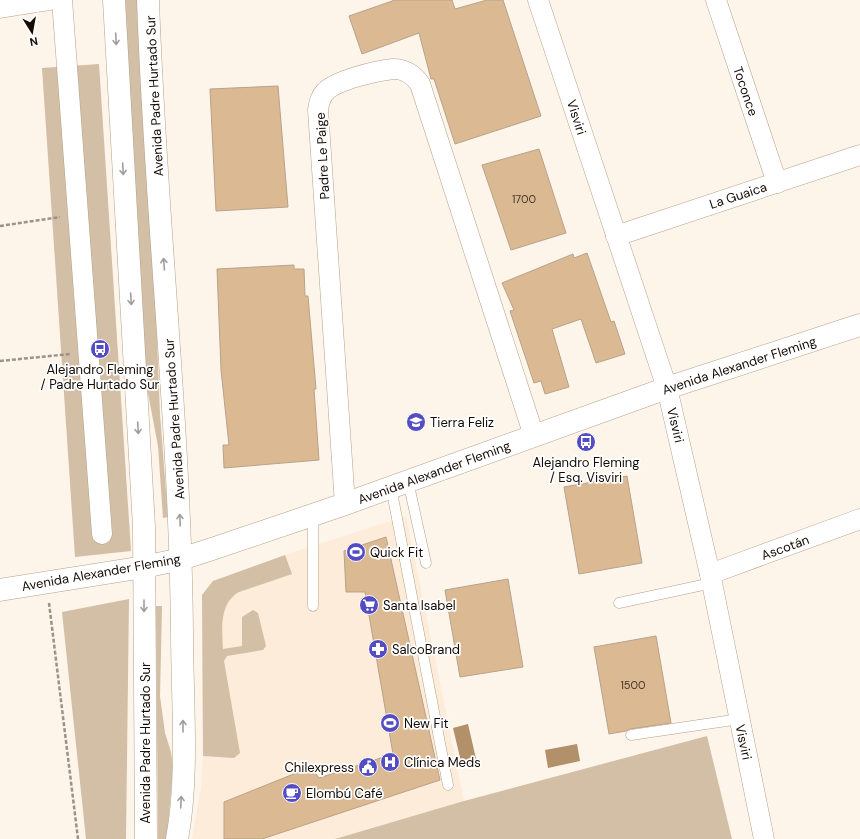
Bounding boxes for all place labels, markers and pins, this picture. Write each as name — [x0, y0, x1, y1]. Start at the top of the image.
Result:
bus stop icon: Alejandro Fleming / Padre Hurtado Sur — [89, 338, 111, 360]
place label: Alejandro Fleming / Padre Hurtado Sur — [41, 361, 160, 393]
school or university icon: Tierra Feliz — [405, 411, 427, 433]
place label: Tierra Feliz — [430, 414, 494, 431]
bus stop icon: Alejandro Fleming / Esq. Visviri — [575, 431, 597, 453]
place label: Alejandro Fleming / Esq. Visviri — [532, 454, 640, 486]
sports icon: Quick Fit — [345, 541, 367, 563]
place label: Quick Fit — [370, 544, 423, 561]
supermarket icon: Santa Isabel — [358, 594, 380, 616]
place label: Santa Isabel — [383, 597, 456, 614]
pharmacy icon: SalcoBrand — [367, 638, 389, 660]
place label: SalcoBrand — [392, 641, 460, 658]
sports icon: New Fit — [379, 712, 401, 734]
place label: New Fit — [404, 715, 449, 732]
hospital icon: Clínica Meds — [379, 751, 401, 773]
place label: Clínica Meds — [404, 754, 481, 771]
public building icon: Chilexpress — [357, 756, 379, 778]
place label: Chilexpress — [285, 759, 354, 776]
cafe icon: Elombú Café — [281, 782, 303, 804]
place label: Elombú Café — [306, 785, 383, 802]

